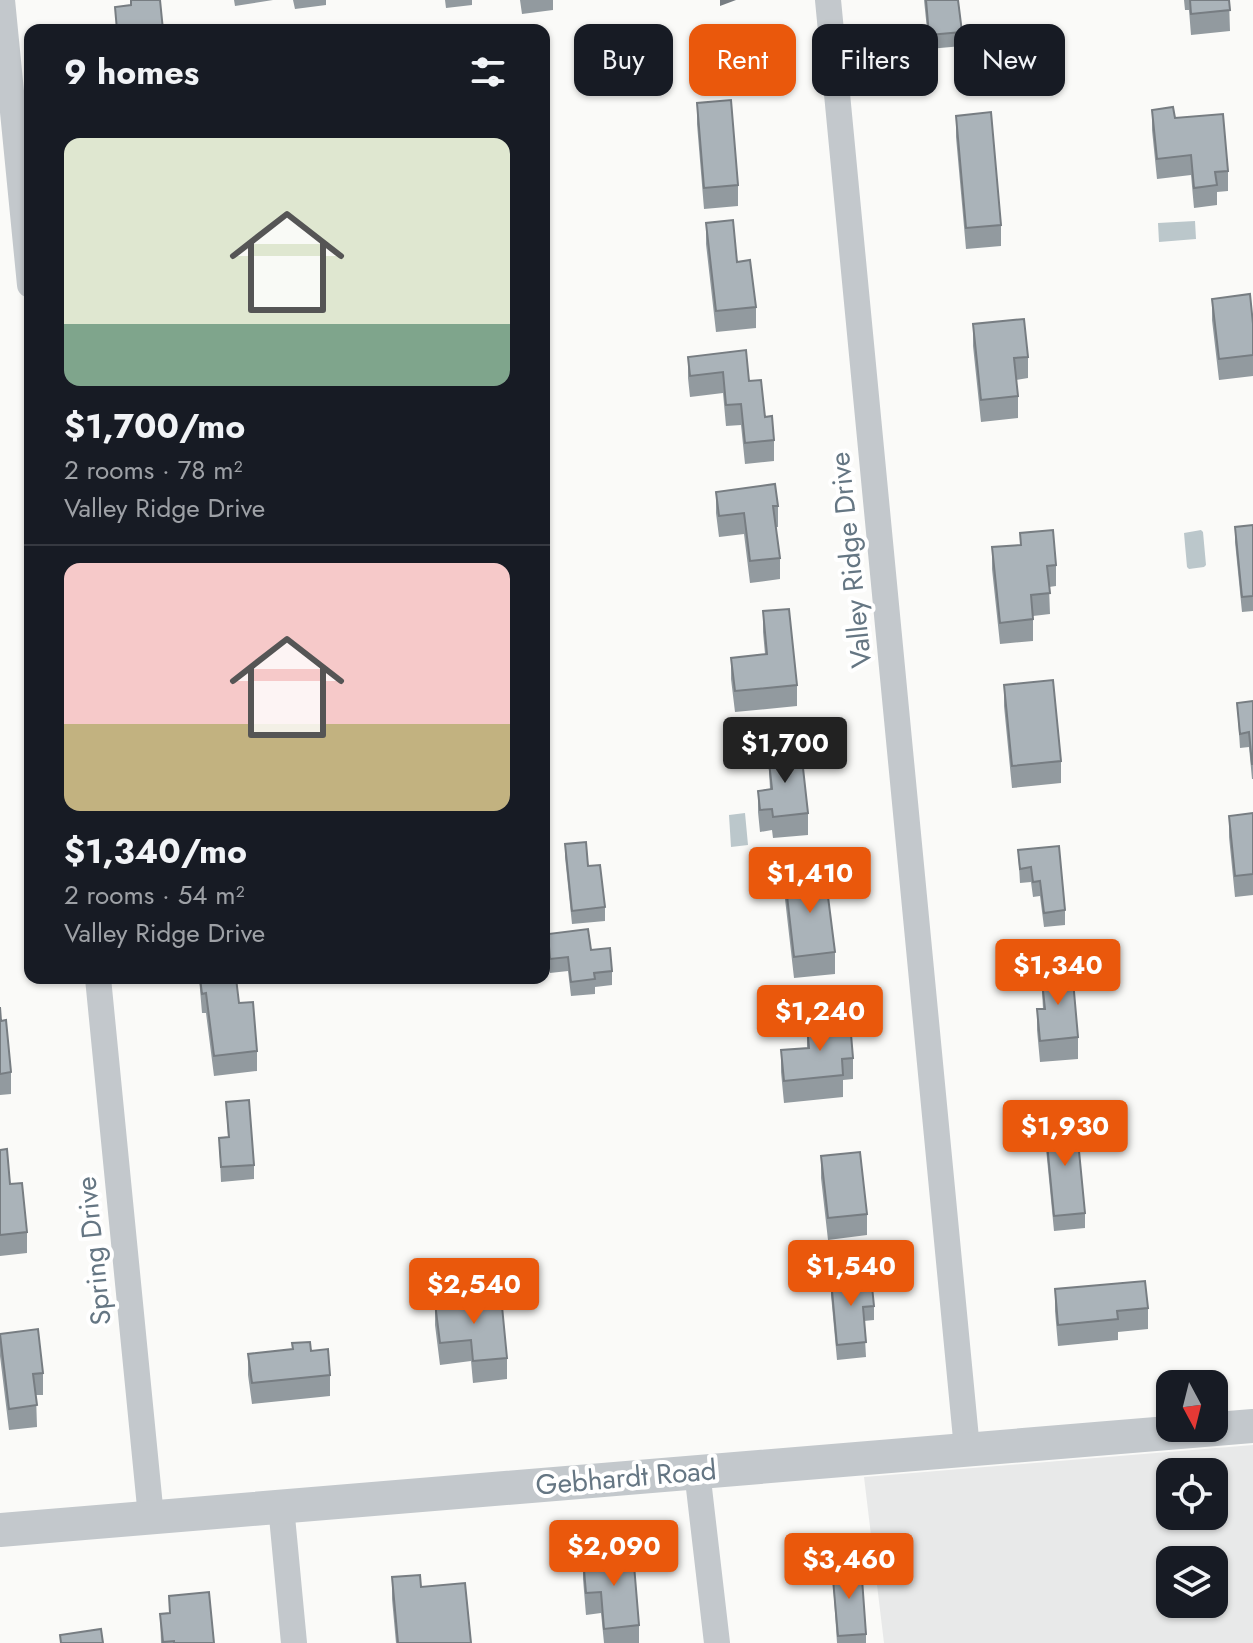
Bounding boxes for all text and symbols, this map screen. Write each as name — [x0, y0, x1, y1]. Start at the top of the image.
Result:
chip: Buy — [574, 24, 673, 96]
chip: Rent — [689, 24, 796, 96]
chip: Filters — [812, 24, 938, 96]
chip: New — [954, 24, 1065, 96]
text: 9 homes — [64, 48, 199, 97]
icon: filters — [466, 50, 510, 94]
icon: home — [215, 190, 359, 334]
text: $1,700/mo — [64, 402, 245, 451]
street label: Valley Ridge Drive — [819, 450, 882, 670]
text: 2 rooms · 78 m² — [64, 451, 243, 489]
text: Valley Ridge Drive — [64, 489, 265, 527]
icon: home — [215, 615, 359, 759]
pin: $1,700 — [720, 717, 850, 785]
text: $1,700 — [741, 724, 829, 762]
text: $1,340/mo — [64, 827, 247, 876]
pin: $1,410 — [745, 847, 875, 915]
text: $1,410 — [767, 854, 853, 892]
text: 2 rooms · 54 m² — [64, 876, 245, 914]
text: Valley Ridge Drive — [64, 914, 265, 952]
pin: $1,340 — [993, 939, 1123, 1007]
text: $1,340 — [1013, 946, 1103, 984]
pin: $1,240 — [755, 985, 885, 1053]
text: $1,240 — [775, 992, 865, 1030]
pin: $1,930 — [1000, 1100, 1130, 1168]
text: $1,930 — [1021, 1107, 1109, 1145]
street label: Spring Drive — [65, 1174, 122, 1327]
pin: $1,540 — [786, 1240, 916, 1308]
text: $1,540 — [806, 1247, 896, 1285]
pin: $2,540 — [409, 1258, 539, 1326]
text: $2,540 — [427, 1265, 521, 1303]
north arrow — [1156, 1370, 1228, 1442]
map controls — [1156, 1370, 1228, 1618]
street label: Gebhardt Road — [534, 1449, 718, 1506]
button: locate — [1156, 1458, 1228, 1530]
pin: $2,090 — [549, 1520, 679, 1588]
text: $2,090 — [567, 1527, 661, 1565]
pin: $3,460 — [784, 1533, 914, 1601]
text: $3,460 — [802, 1540, 896, 1578]
button: layers — [1156, 1546, 1228, 1618]

